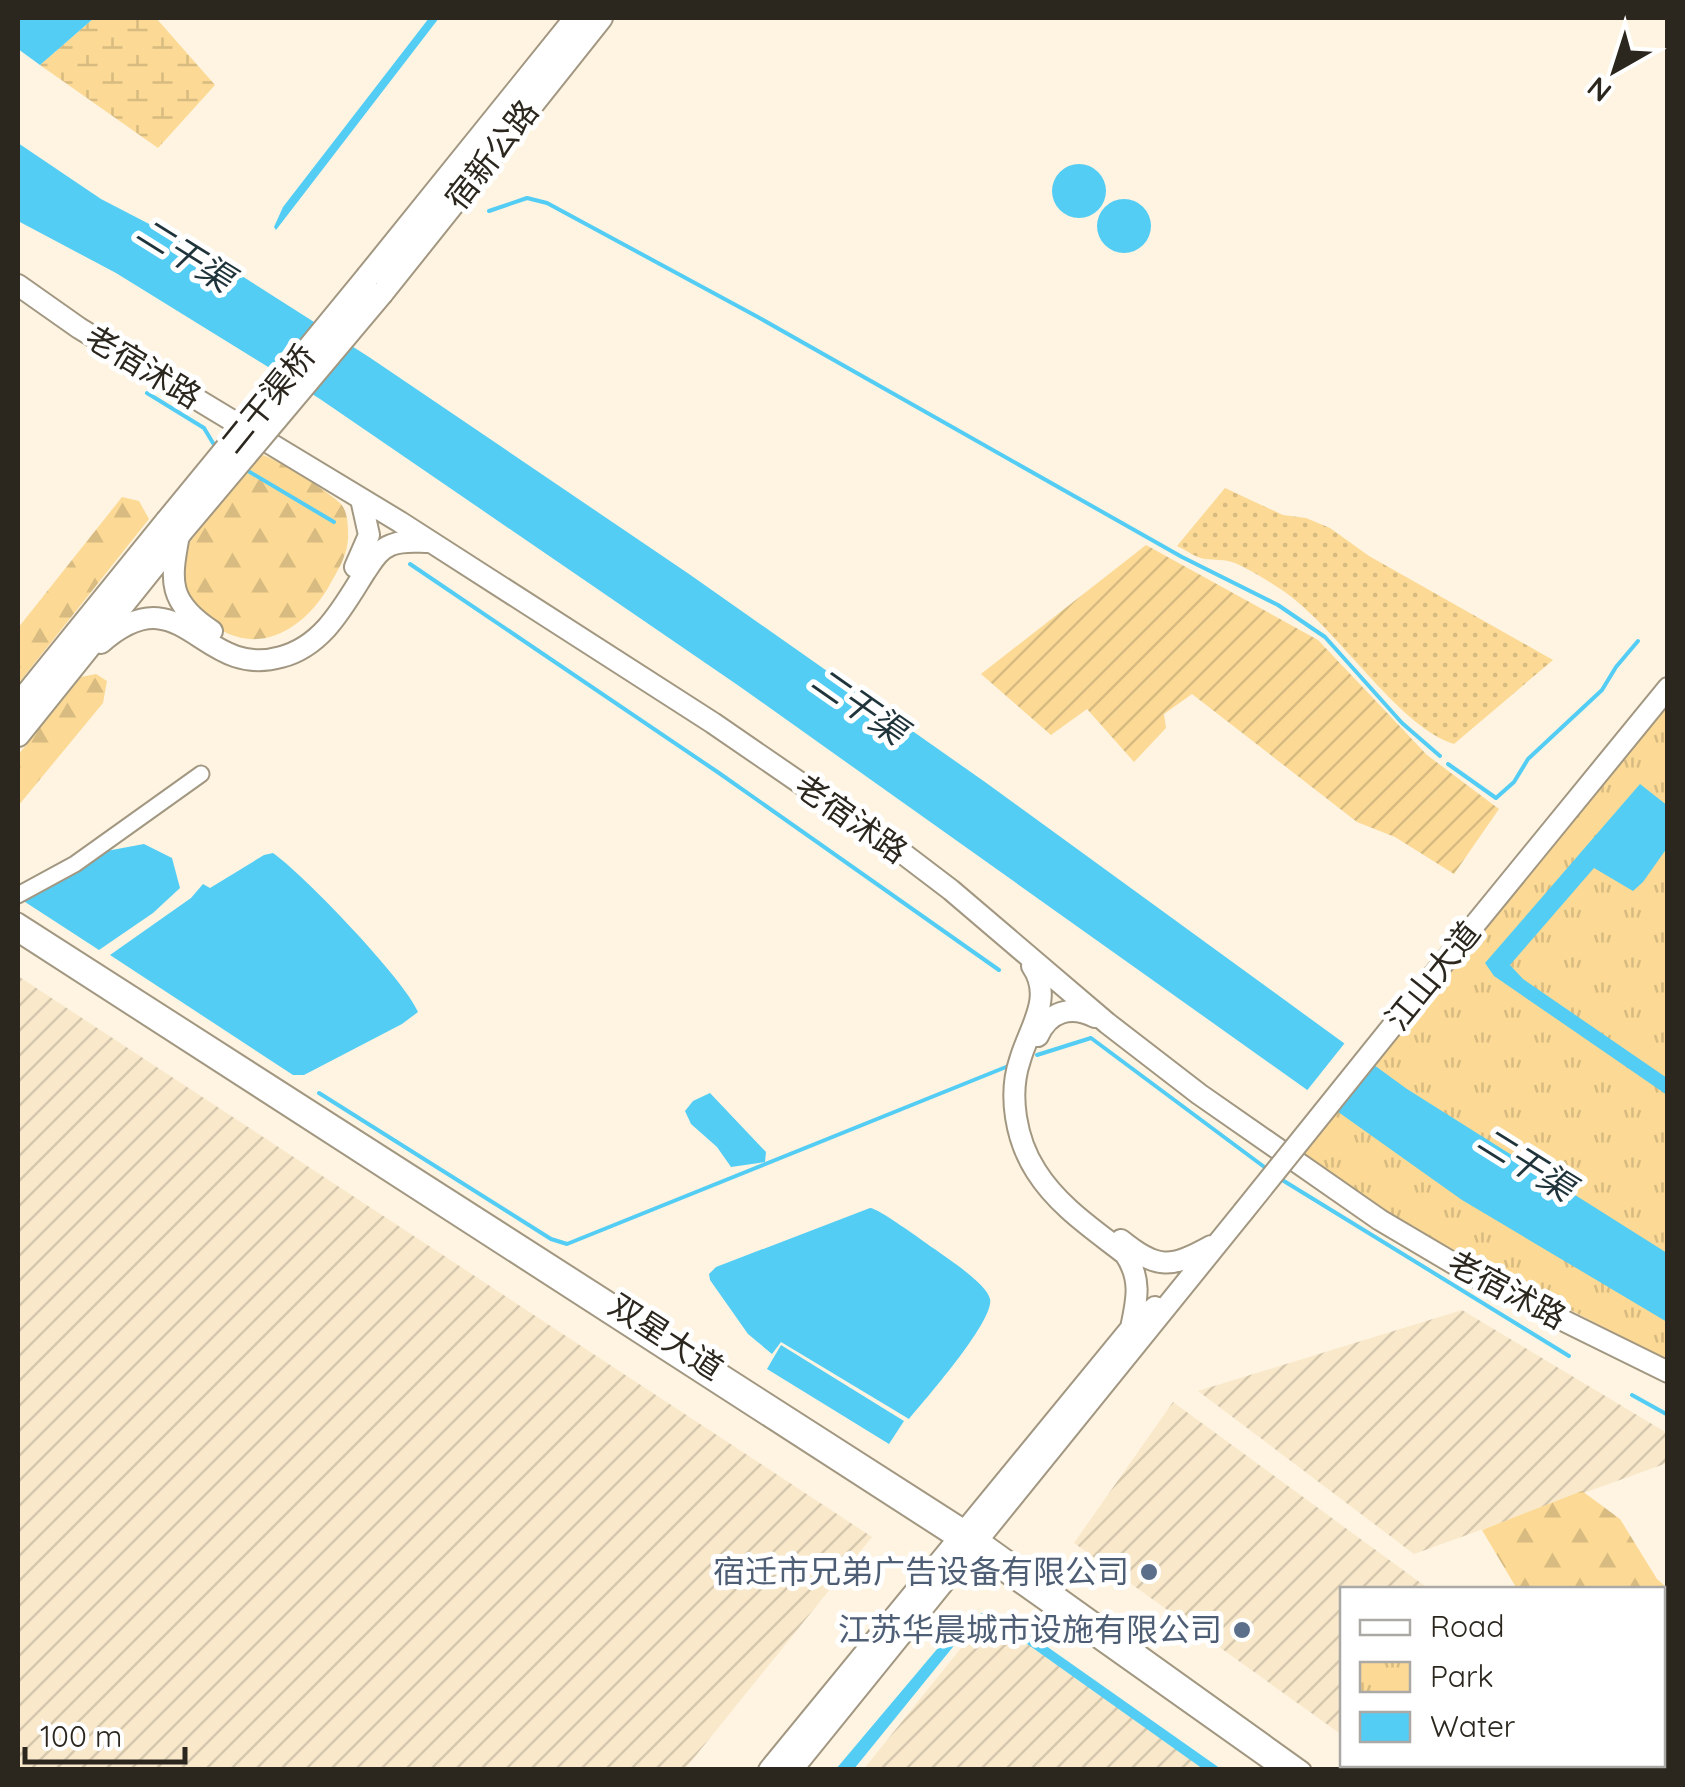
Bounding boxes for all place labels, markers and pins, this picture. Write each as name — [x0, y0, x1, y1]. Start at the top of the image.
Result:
place label: 宿迁市兄弟广告设备有限公司 — [713, 1551, 1129, 1591]
marker: 宿迁市兄弟广告设备有限公司 — [1138, 1561, 1160, 1583]
place label: 江苏华晨城市设施有限公司 — [838, 1609, 1222, 1649]
marker: 江苏华晨城市设施有限公司 — [1231, 1619, 1253, 1641]

